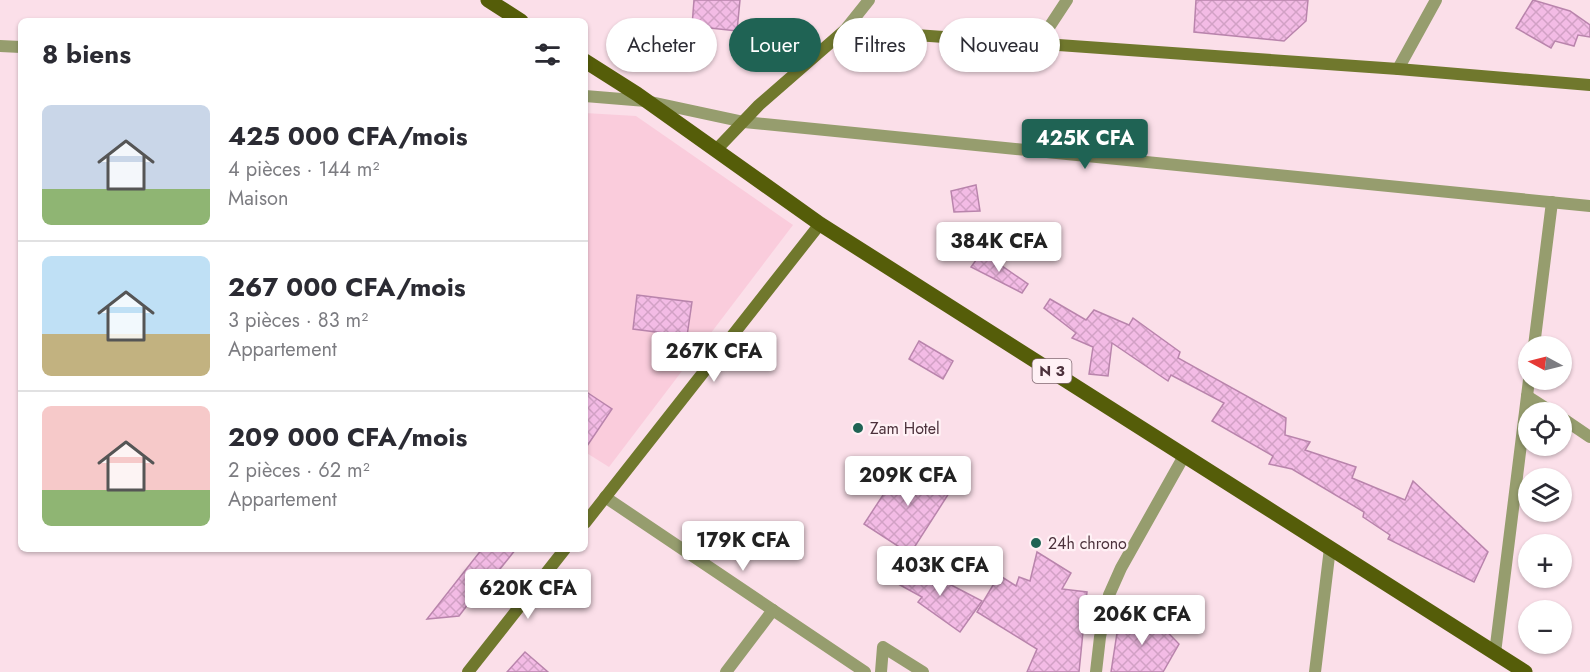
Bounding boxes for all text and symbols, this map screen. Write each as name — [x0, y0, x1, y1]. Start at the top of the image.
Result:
chip: Acheter — [606, 18, 717, 72]
chip: Louer — [729, 18, 821, 72]
chip: Filtres — [833, 18, 927, 72]
chip: Nouveau — [939, 18, 1060, 72]
text: 8 biens — [42, 35, 131, 73]
icon: filters — [531, 38, 564, 71]
text: 425 000 CFA/mois — [228, 117, 468, 155]
pin: 425K CFA — [1023, 119, 1147, 170]
text: 425K CFA — [1036, 124, 1134, 153]
icon: home — [90, 129, 162, 201]
text: 4 pièces · 144 m² — [228, 155, 379, 184]
text: Maison — [228, 184, 289, 213]
pin: 384K CFA — [937, 222, 1061, 273]
text: 384K CFA — [950, 227, 1048, 256]
text: 267 000 CFA/mois — [228, 268, 466, 306]
icon: home — [90, 280, 162, 352]
text: 3 pièces · 83 m² — [228, 306, 368, 335]
pin: 267K CFA — [652, 332, 776, 383]
text: Appartement — [228, 335, 337, 364]
north arrow — [1518, 336, 1572, 390]
map controls — [1518, 336, 1572, 654]
text: 267K CFA — [666, 337, 762, 366]
road number: N 3 — [1032, 359, 1072, 383]
button: locate — [1518, 402, 1572, 456]
place label: Zam Hotel — [870, 417, 940, 440]
text: 209 000 CFA/mois — [228, 418, 467, 456]
marker: Zam Hotel — [851, 421, 865, 435]
icon: home — [90, 430, 162, 502]
text: 2 pièces · 62 m² — [228, 456, 370, 485]
pin: 209K CFA — [846, 456, 970, 507]
text: 209K CFA — [859, 461, 957, 490]
button: layers — [1518, 468, 1572, 522]
text: Appartement — [228, 485, 337, 514]
pin: 179K CFA — [681, 521, 805, 572]
text: 179K CFA — [696, 526, 790, 555]
place label: 24h chrono — [1048, 532, 1127, 555]
button: + — [1518, 534, 1572, 588]
marker: 24h chrono — [1029, 536, 1043, 550]
pin: 403K CFA — [878, 546, 1002, 597]
text: 403K CFA — [891, 551, 989, 580]
pin: 620K CFA — [466, 569, 590, 620]
text: 620K CFA — [479, 574, 577, 603]
pin: 206K CFA — [1080, 595, 1204, 646]
text: 206K CFA — [1093, 600, 1191, 629]
button: − — [1518, 600, 1572, 654]

